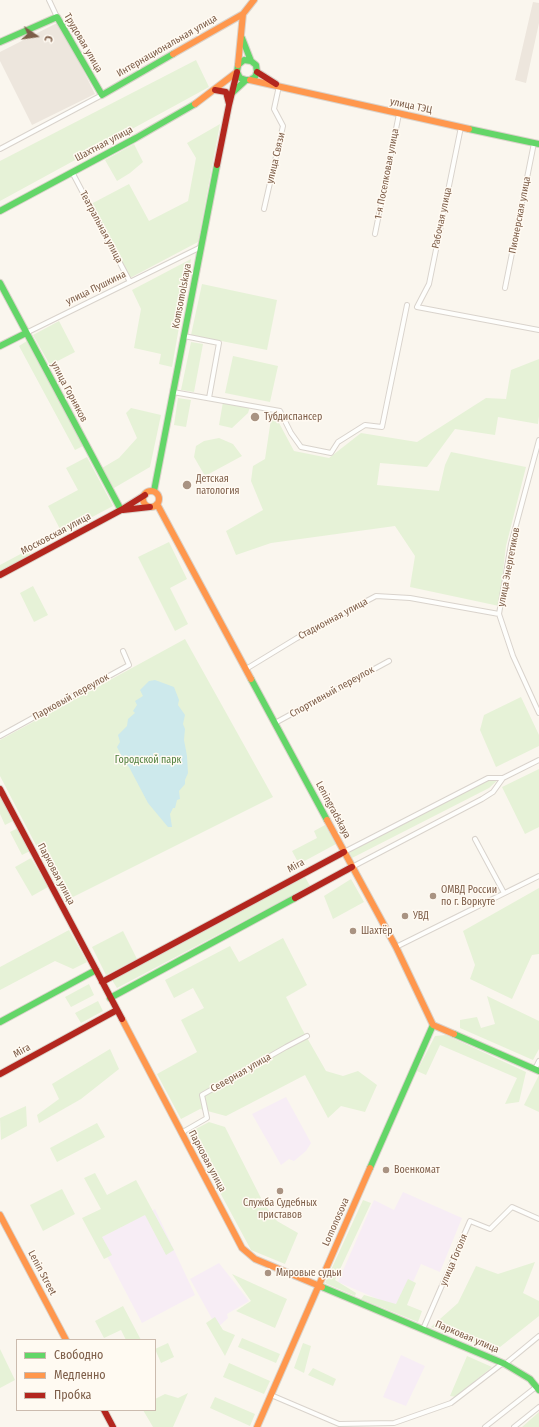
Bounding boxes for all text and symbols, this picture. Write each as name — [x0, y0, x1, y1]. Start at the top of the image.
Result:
street label: Трудовая улица — [61, 11, 105, 75]
street label: Интернациональная улица — [115, 12, 219, 80]
north arrow — [16, 16, 56, 56]
text: С — [41, 35, 55, 43]
street label: улица ТЭЦ — [389, 96, 433, 116]
street label: Шахтная улица — [73, 124, 135, 164]
street label: 1-я Поселковая улица — [372, 128, 402, 220]
street label: улица Связи — [264, 131, 288, 185]
street label: Пионерская улица — [507, 175, 533, 255]
street label: Рабочая улица — [430, 186, 454, 250]
street label: Театральная улица — [77, 189, 125, 265]
street label: Komsomolskaya — [170, 262, 194, 330]
street label: улица Пушкина — [64, 268, 128, 308]
street label: улица Горняков — [48, 360, 90, 424]
marker: Тубдиспансер — [249, 411, 261, 423]
place label: Тубдиспансер — [264, 411, 322, 423]
place label: Детская патология — [196, 473, 240, 496]
marker: Детская патология — [181, 479, 193, 491]
street label: Московская улица — [19, 510, 93, 558]
street label: улица Энергетиков — [495, 526, 523, 608]
street label: Стадионная улица — [296, 596, 370, 642]
street label: Спортивный переулок — [288, 664, 376, 720]
street label: Парковый переулок — [31, 671, 111, 723]
park label: Городской парк — [115, 754, 181, 766]
street label: Leningradskaya — [313, 779, 353, 841]
street label: Парковая улица — [35, 841, 77, 907]
street label: Mira — [285, 857, 307, 875]
place label: ОМВД России по г. Воркуте — [441, 884, 497, 908]
marker: ОМВД России по г. Воркуте — [428, 891, 438, 901]
place label: УВД — [413, 910, 429, 922]
marker: УВД — [400, 911, 410, 921]
place label: Шахтёр — [361, 925, 393, 937]
marker: Шахтёр — [348, 926, 358, 936]
street label: Mira — [11, 1041, 33, 1061]
street label: Северная улица — [209, 1051, 273, 1095]
street label: Парковая улица — [186, 1128, 228, 1194]
place label: Военкомат — [394, 1164, 440, 1176]
marker: Военкомат — [381, 1165, 391, 1175]
marker: Служба Судебных приставов — [275, 1186, 285, 1196]
street label: Lomonosova — [320, 1196, 352, 1248]
place label: Служба Судебных приставов — [243, 1197, 317, 1220]
street label: улица Гоголя — [438, 1232, 470, 1288]
street label: Lenin Street — [25, 1248, 59, 1298]
place label: Мировые судьи — [276, 1267, 342, 1279]
marker: Мировые судьи — [263, 1268, 273, 1278]
street label: Парковая улица — [433, 1318, 501, 1356]
legend — [16, 1339, 156, 1411]
text: Свободно — [54, 1348, 103, 1362]
text: Медленно — [54, 1368, 106, 1382]
text: Пробка — [54, 1388, 92, 1402]

